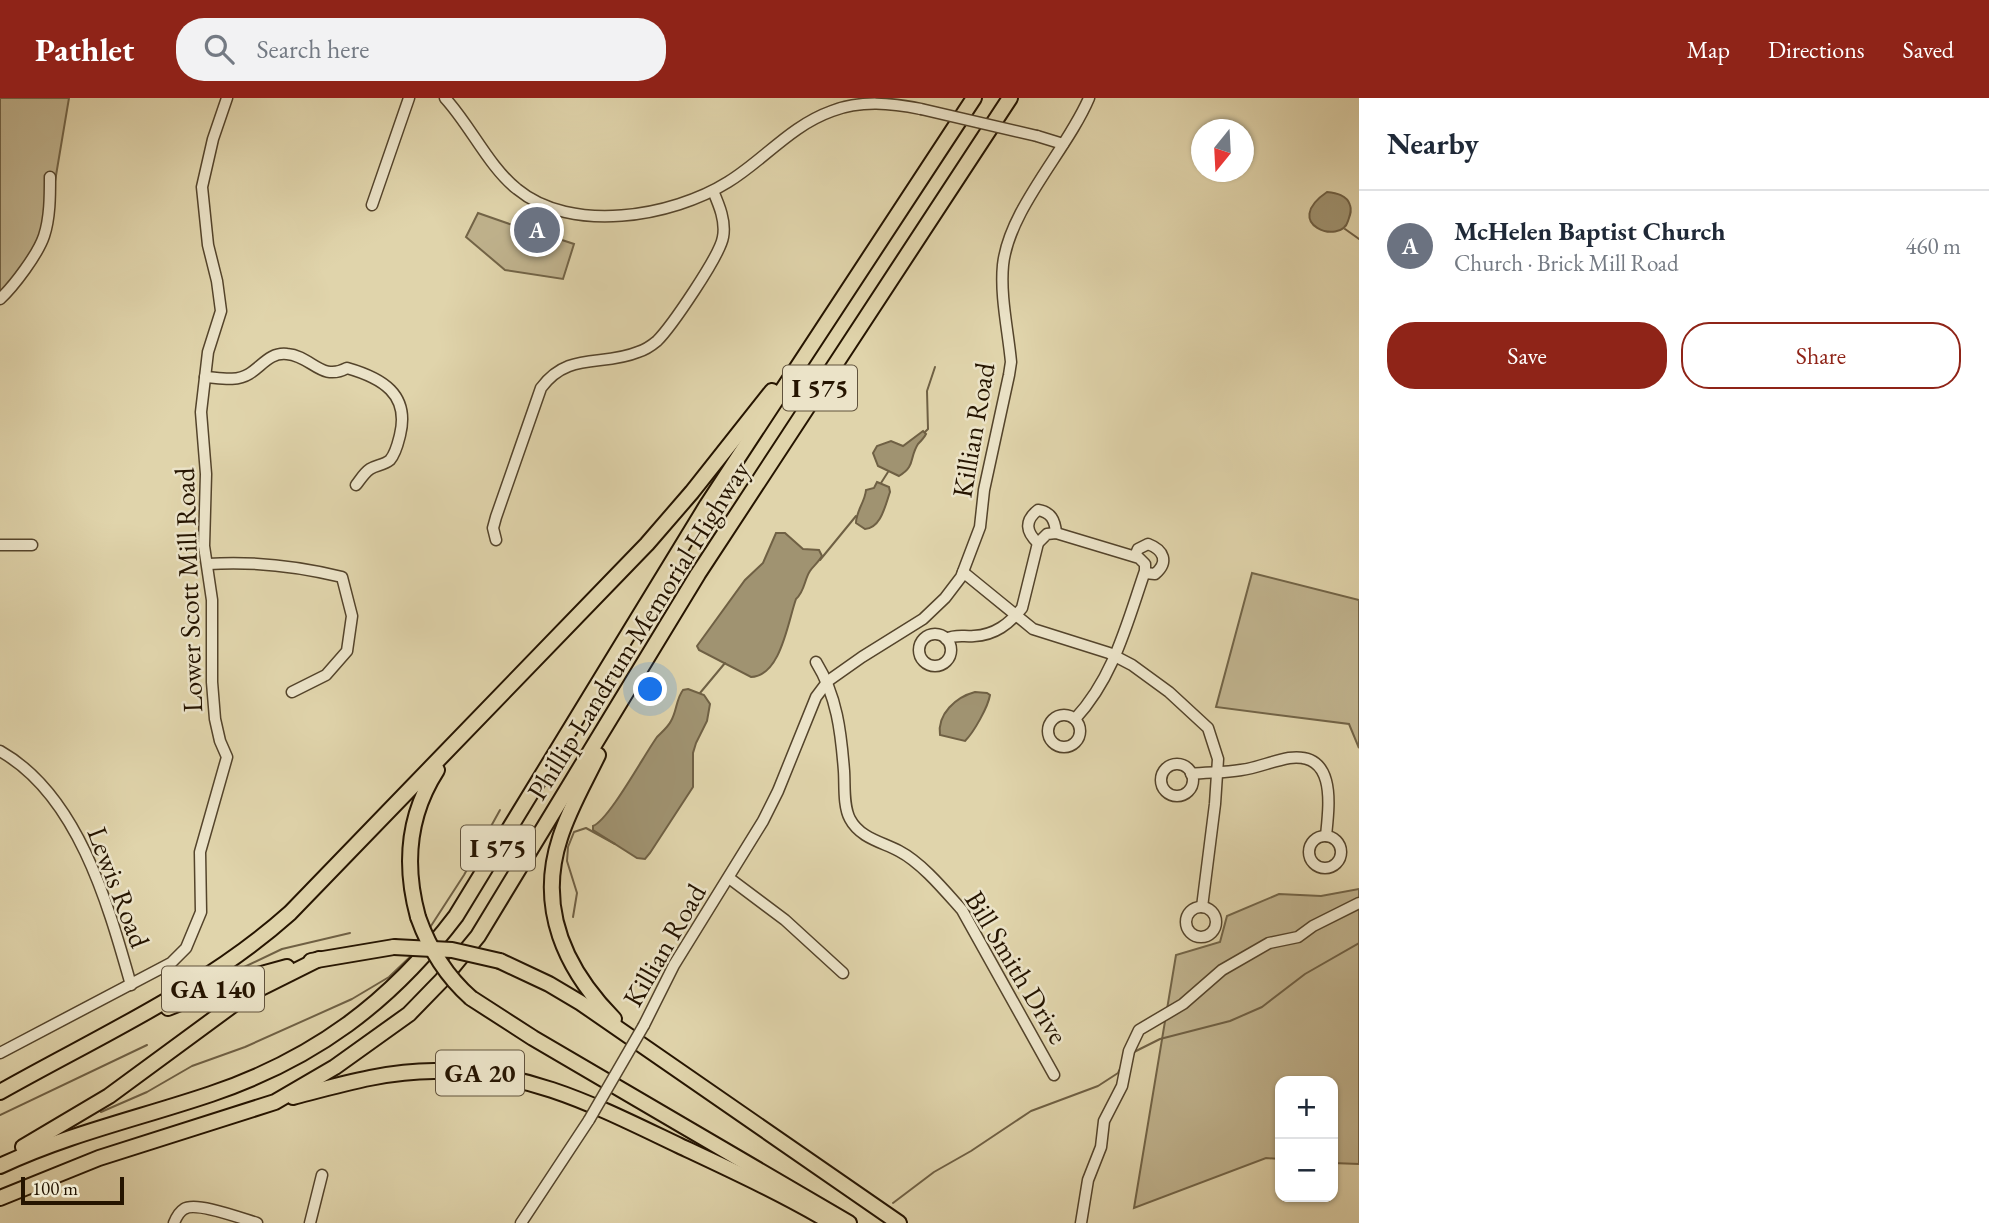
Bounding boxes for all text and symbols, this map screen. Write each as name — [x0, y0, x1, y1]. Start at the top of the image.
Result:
search box — [176, 18, 666, 81]
text: Pathlet — [35, 28, 134, 71]
icon: search — [200, 30, 238, 68]
text: Search here — [256, 32, 369, 66]
text: Map — [1687, 34, 1730, 65]
text: Directions — [1768, 34, 1865, 65]
text: Saved — [1903, 34, 1954, 65]
north arrow — [1191, 119, 1254, 182]
text: Nearby — [1387, 124, 1479, 163]
pin: A — [514, 204, 560, 256]
text: McHelen Baptist Church — [1454, 214, 1726, 248]
text: A — [1402, 231, 1418, 261]
text: 460 m — [1905, 231, 1961, 261]
text: Church · Brick Mill Road — [1454, 248, 1679, 278]
button: Save — [1387, 322, 1667, 389]
button: Share — [1681, 322, 1961, 389]
street label: Killian Road — [943, 359, 1003, 500]
road number: I 575 — [783, 366, 857, 410]
street label: Phillip Landrum Memorial Highway — [518, 453, 758, 806]
street label: Lower Scott Mill Road — [166, 466, 210, 713]
your location — [633, 672, 667, 706]
street label: Lewis Road — [80, 821, 159, 953]
road number: I 575 — [461, 826, 535, 870]
street label: Killian Road — [614, 876, 714, 1013]
street label: Bill Smith Drive — [957, 884, 1077, 1050]
road number: GA 140 — [162, 967, 264, 1012]
road number: GA 20 — [436, 1050, 524, 1096]
map controls — [1275, 1076, 1338, 1202]
button: + — [1275, 1076, 1338, 1139]
button: − — [1275, 1139, 1338, 1202]
scale bar — [21, 1174, 124, 1206]
text: 100 m — [32, 1176, 78, 1201]

